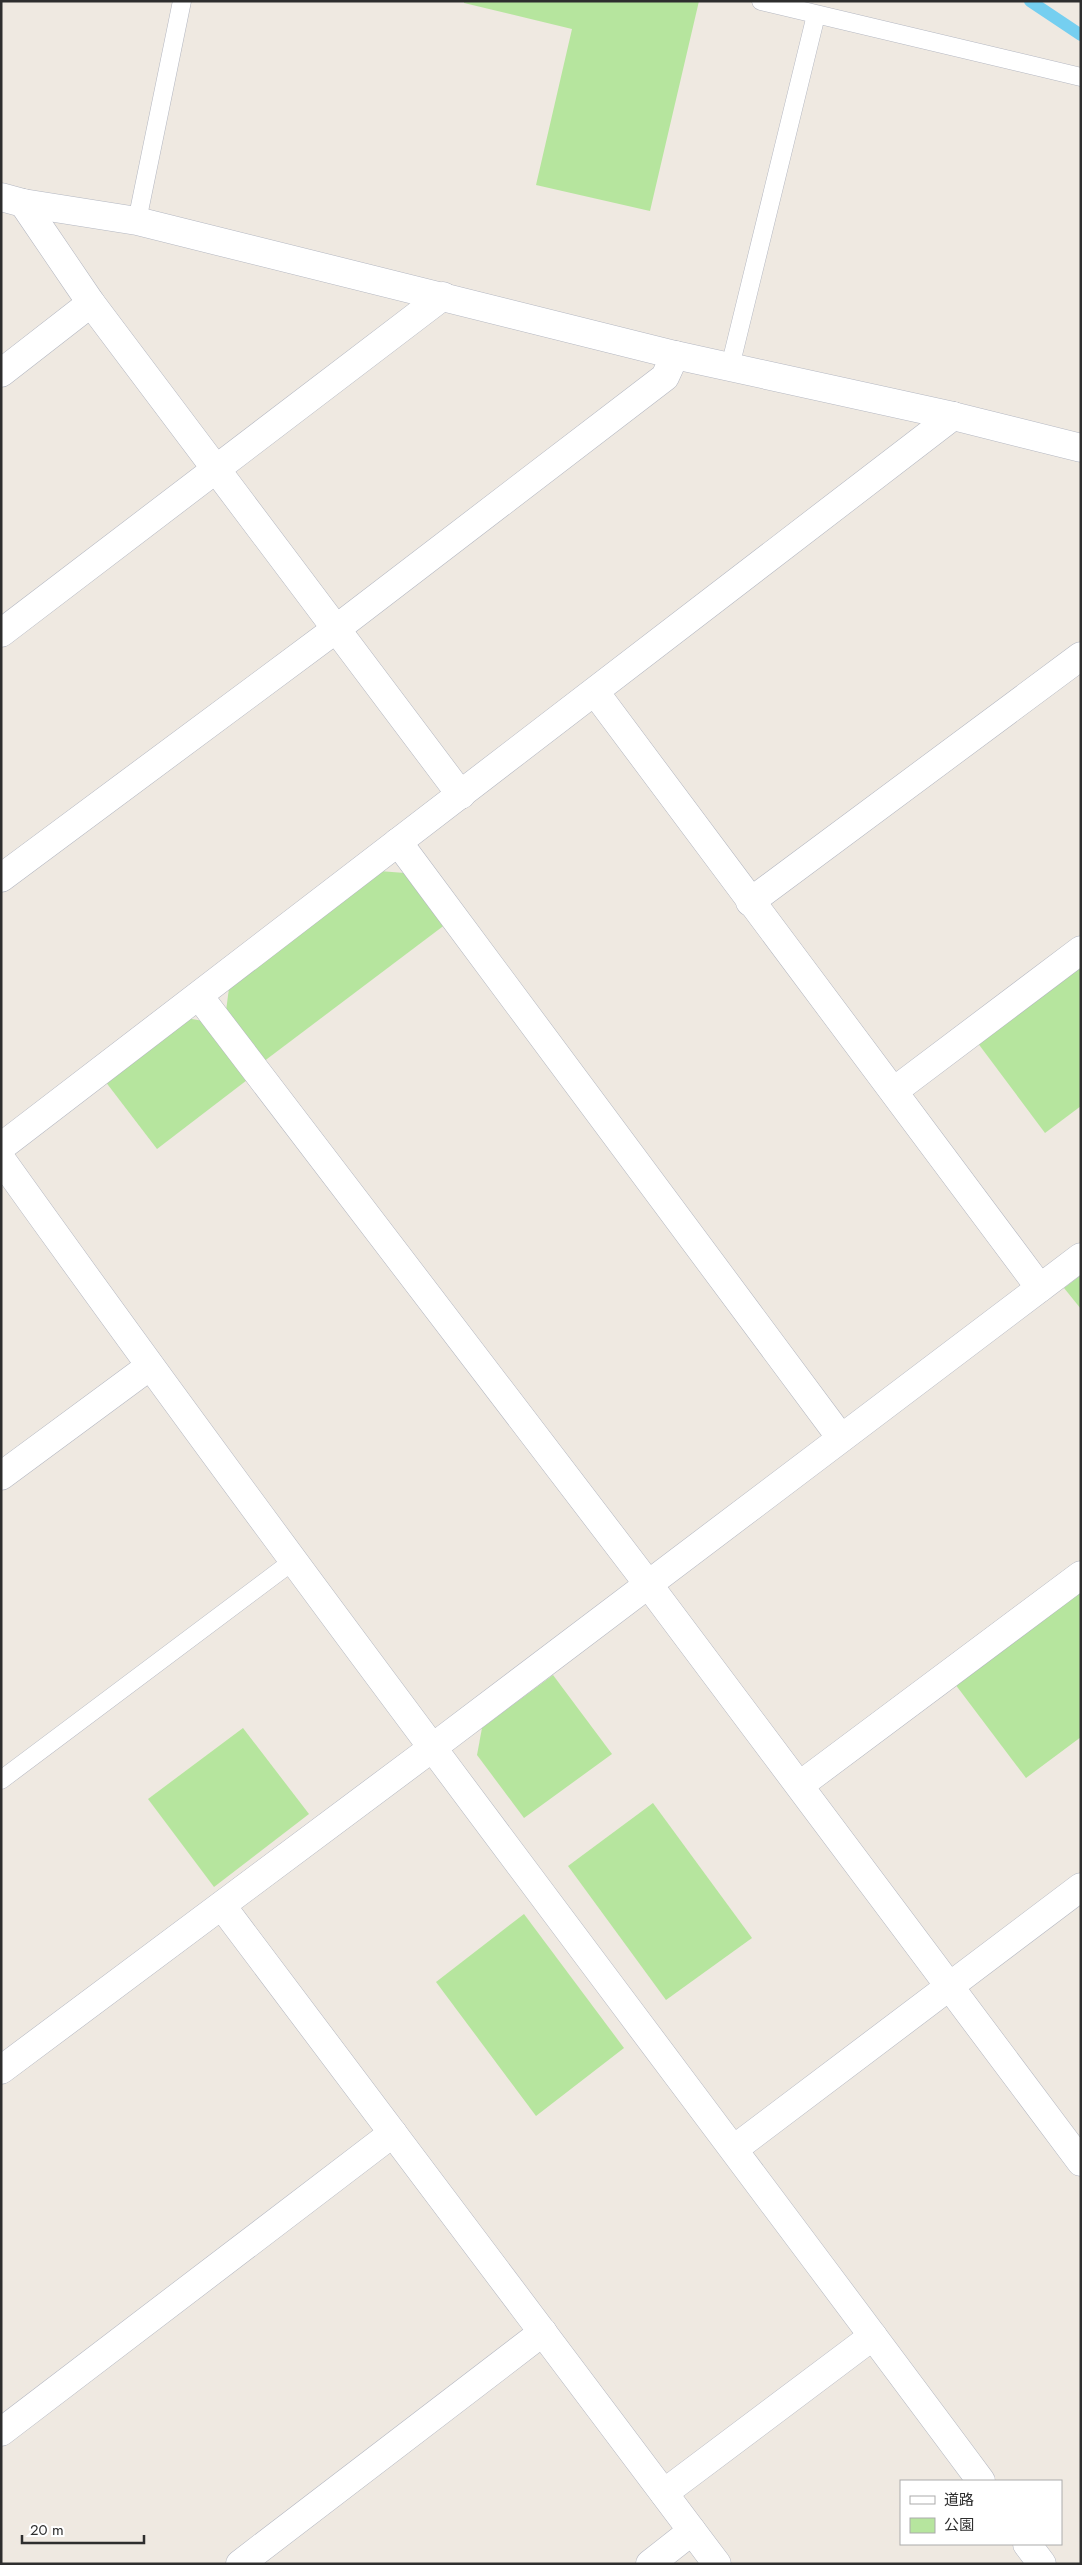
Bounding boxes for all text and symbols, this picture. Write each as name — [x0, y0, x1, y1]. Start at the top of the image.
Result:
legend — [900, 2480, 1062, 2545]
text: 道路 — [944, 2489, 974, 2511]
scale bar — [22, 2512, 145, 2544]
text: 公園 — [944, 2514, 974, 2536]
text: 20 m — [30, 2519, 64, 2541]

